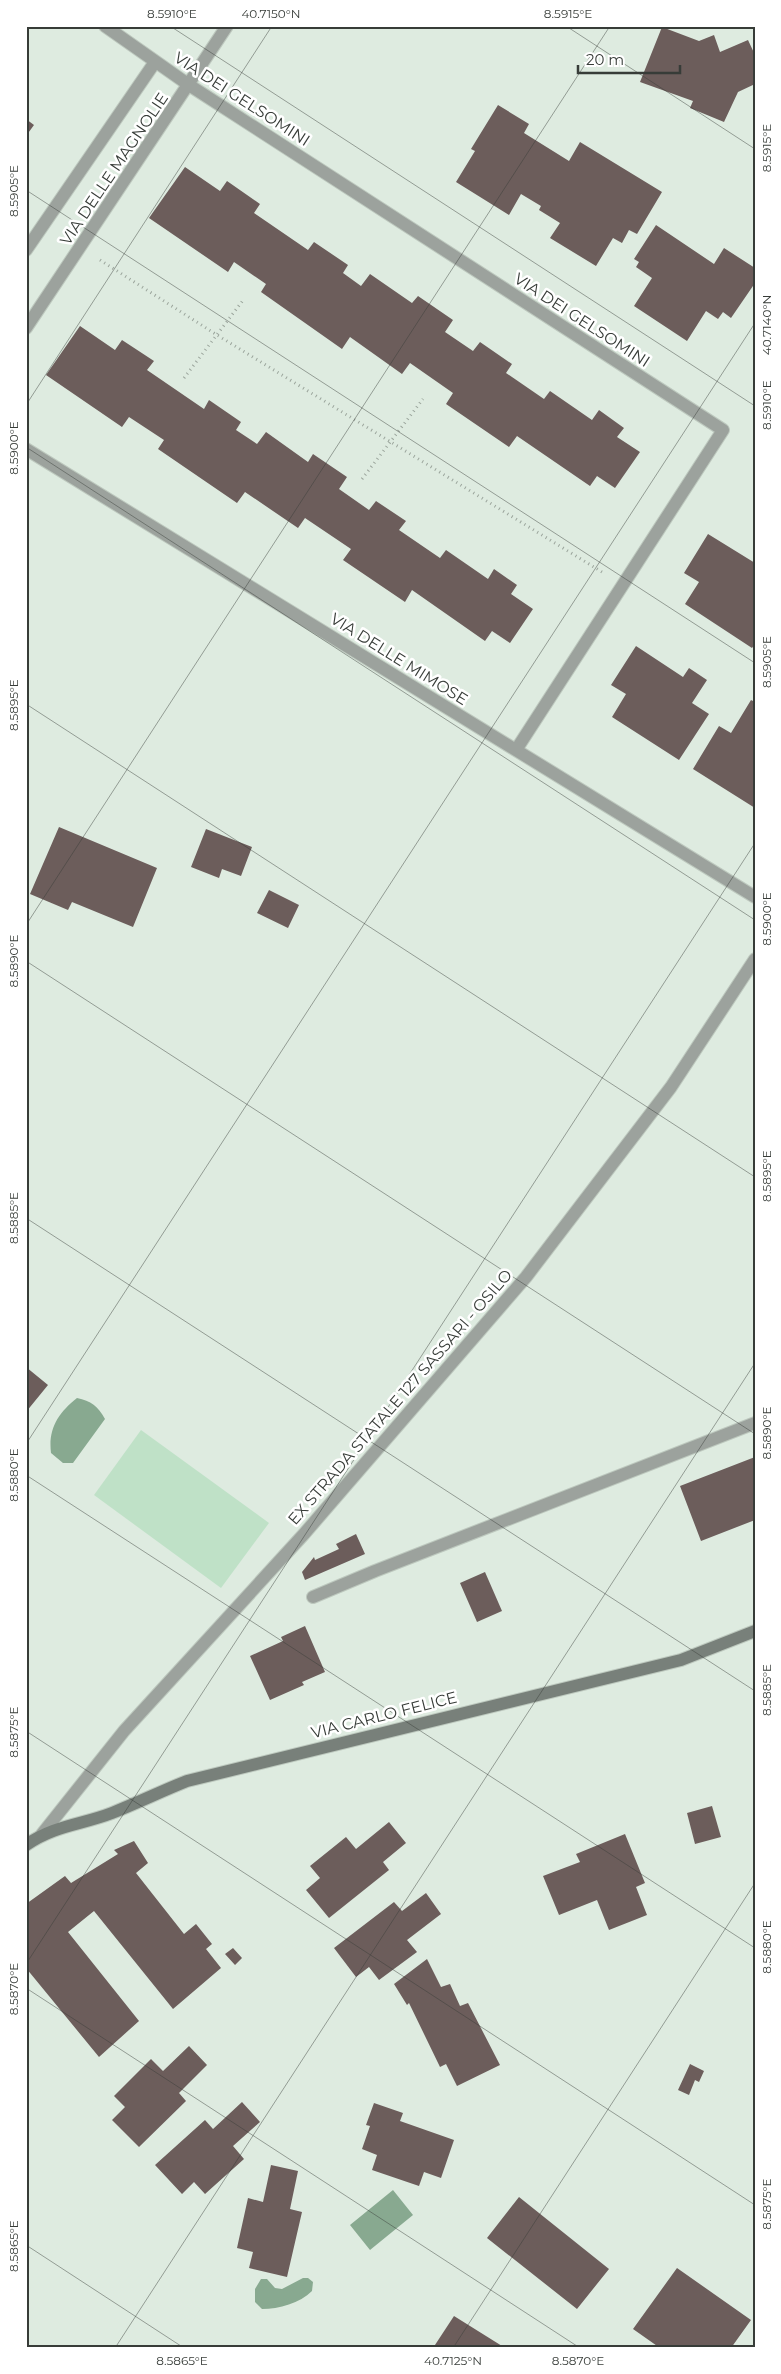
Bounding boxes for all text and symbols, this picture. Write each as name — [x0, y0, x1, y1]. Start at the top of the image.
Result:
text: 8.5910°E — [147, 6, 197, 21]
text: 40.7150°N — [241, 6, 301, 21]
text: 8.5915°E — [544, 6, 592, 21]
scale bar — [578, 42, 681, 74]
street label: VIA DEI GELSOMINI — [171, 48, 313, 150]
text: 20 m — [586, 50, 624, 69]
street label: VIA DELLE MAGNOLIE — [56, 89, 172, 249]
text: 8.5915°E — [759, 124, 774, 172]
text: 8.5905°E — [6, 165, 21, 217]
street label: VIA DEI GELSOMINI — [511, 269, 653, 371]
text: 40.7140°N — [759, 295, 774, 355]
text: 8.5910°E — [759, 380, 774, 430]
text: 8.5900°E — [6, 421, 21, 475]
street label: VIA DELLE MIMOSE — [327, 609, 471, 709]
text: 8.5905°E — [759, 636, 774, 688]
text: 8.5895°E — [6, 679, 21, 731]
text: 8.5900°E — [759, 892, 774, 946]
text: 8.5890°E — [6, 934, 21, 988]
text: 8.5895°E — [759, 1150, 774, 1202]
text: 8.5885°E — [6, 1192, 21, 1244]
street label: EX STRADA STATALE 127 SASSARI - OSILO — [284, 1265, 516, 1529]
text: 8.5890°E — [759, 1406, 774, 1460]
text: 8.5880°E — [6, 1448, 21, 1502]
text: 8.5885°E — [759, 1664, 774, 1716]
street label: VIA CARLO FELICE — [309, 1688, 459, 1742]
text: 8.5875°E — [6, 1706, 21, 1758]
text: 8.5880°E — [759, 1920, 774, 1974]
text: 8.5870°E — [6, 1963, 21, 2015]
text: 8.5875°E — [759, 2178, 774, 2230]
text: 8.5865°E — [6, 2220, 21, 2272]
text: 8.5865°E — [156, 2353, 208, 2368]
text: 40.7125°N — [424, 2353, 482, 2368]
text: 8.5870°E — [552, 2353, 604, 2368]

